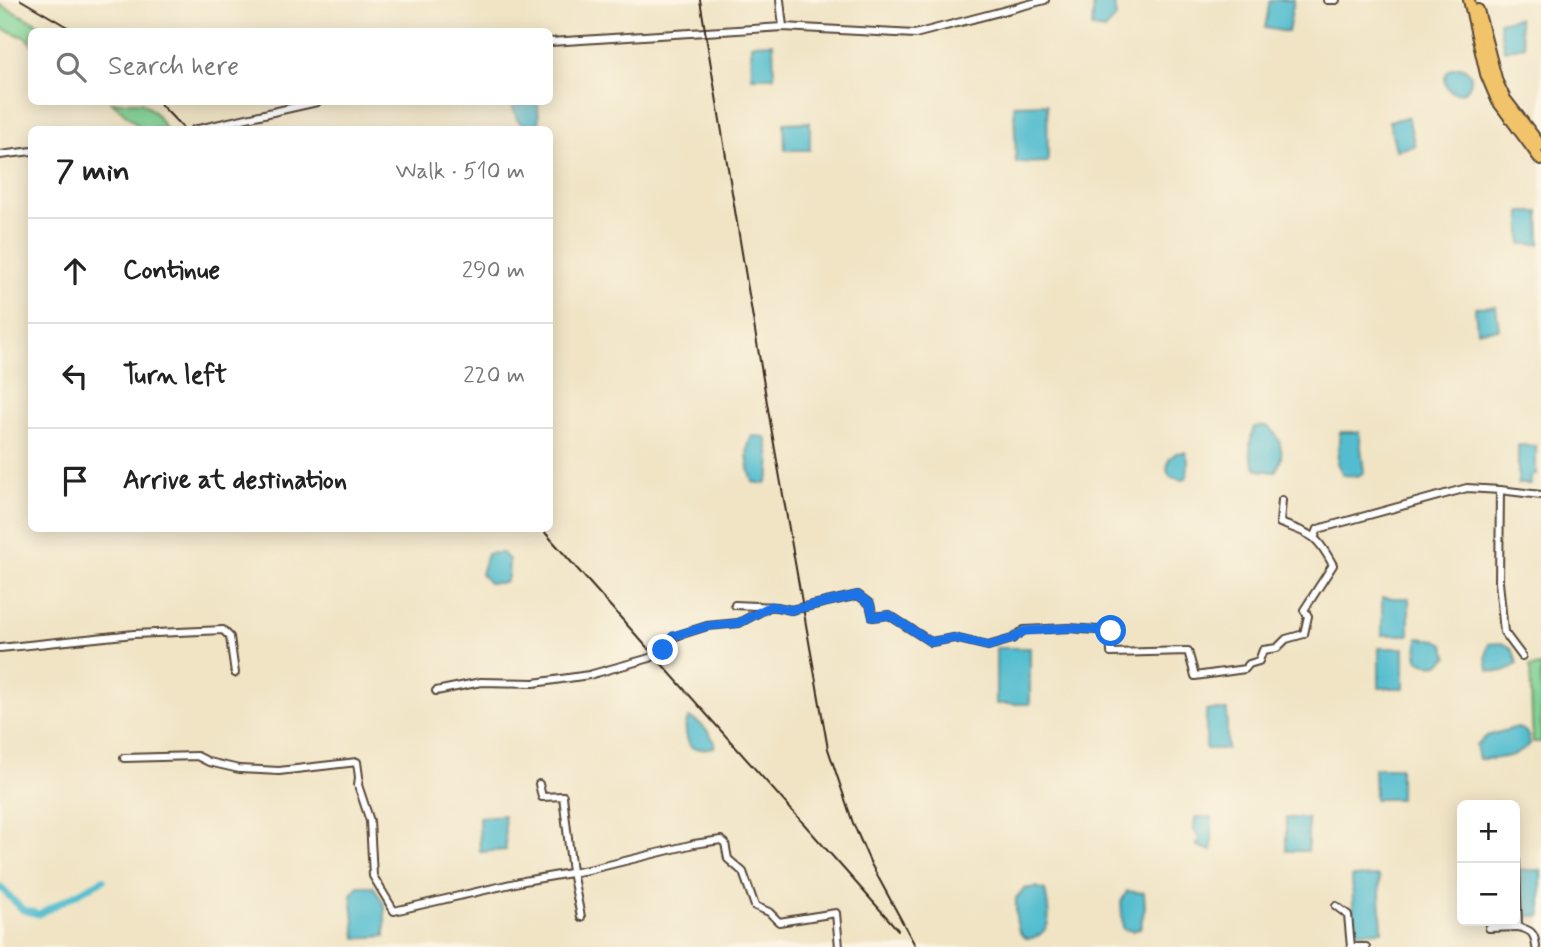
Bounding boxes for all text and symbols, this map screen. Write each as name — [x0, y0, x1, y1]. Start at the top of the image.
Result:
search box — [28, 28, 553, 105]
icon: search — [52, 48, 90, 86]
text: Search here — [108, 50, 239, 84]
text: 7 min — [56, 152, 130, 191]
text: Walk · 510 m — [396, 157, 525, 187]
icon: ahead — [56, 252, 94, 290]
text: Continue — [123, 254, 220, 288]
text: 290 m — [462, 256, 525, 286]
icon: left — [56, 357, 94, 395]
text: Turn left — [123, 359, 227, 393]
text: 220 m — [463, 361, 525, 391]
icon: arrive — [56, 462, 94, 500]
text: Arrive at destination — [123, 464, 347, 498]
route start — [1095, 615, 1126, 646]
route end — [647, 634, 678, 665]
map controls — [1457, 800, 1520, 926]
button: + — [1457, 800, 1520, 863]
button: − — [1457, 863, 1520, 926]

